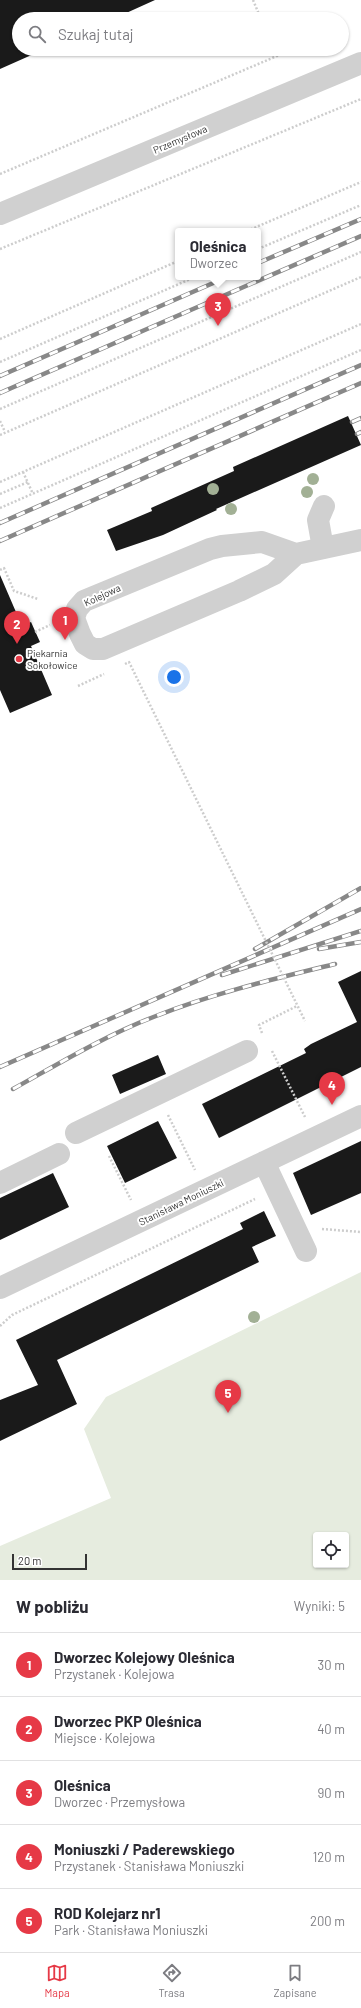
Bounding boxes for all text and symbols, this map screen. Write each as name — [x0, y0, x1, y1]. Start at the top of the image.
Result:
search box — [12, 12, 349, 56]
icon: search — [26, 23, 48, 45]
text: Szukaj tutaj — [58, 25, 134, 43]
street label: Przemysłowa — [151, 122, 209, 156]
popup — [175, 228, 261, 280]
text: Oleśnica — [190, 237, 246, 255]
text: Dworzec — [190, 255, 238, 271]
pin: 3 — [205, 293, 231, 326]
street label: Kolejowa — [82, 581, 122, 609]
pin: 1 — [52, 607, 78, 640]
pin: 2 — [4, 611, 30, 644]
place label: Piekarnia Sokołowice — [27, 647, 78, 671]
marker: Piekarnia Sokołowice — [14, 654, 24, 664]
your location — [164, 667, 184, 687]
pin: 4 — [319, 1072, 345, 1105]
street label: Stanisława Moniuszki — [137, 1176, 225, 1228]
pin: 5 — [215, 1380, 241, 1413]
map controls — [313, 1532, 349, 1568]
button: locate — [313, 1532, 349, 1568]
scale bar — [12, 1552, 87, 1571]
text: 20 m — [18, 1554, 41, 1567]
text: W pobliżu — [16, 1596, 89, 1616]
text: Wyniki: 5 — [294, 1598, 345, 1614]
text: Dworzec Kolejowy Oleśnica — [54, 1648, 235, 1666]
text: 1 — [27, 1657, 31, 1673]
text: 30 m — [318, 1657, 345, 1673]
text: Przystanek · Kolejowa — [54, 1666, 174, 1682]
text: Dworzec PKP Oleśnica — [54, 1712, 202, 1730]
text: 2 — [25, 1721, 33, 1737]
text: 40 m — [317, 1721, 345, 1737]
text: Miejsce · Kolejowa — [54, 1730, 155, 1746]
text: Oleśnica — [54, 1776, 111, 1794]
text: 3 — [25, 1785, 33, 1801]
text: 90 m — [318, 1785, 345, 1801]
text: Dworzec · Przemysłowa — [54, 1794, 185, 1810]
text: Moniuszki / Paderewskiego — [54, 1840, 235, 1858]
text: 4 — [25, 1849, 33, 1865]
text: 120 m — [313, 1849, 345, 1865]
text: Przystanek · Stanisława Moniuszki — [54, 1858, 244, 1874]
text: ROD Kolejarz nr1 — [54, 1904, 161, 1922]
text: 5 — [25, 1913, 33, 1929]
text: 200 m — [310, 1913, 345, 1929]
text: Park · Stanisława Moniuszki — [54, 1922, 208, 1938]
tab: Mapa — [44, 1962, 70, 1999]
tab: Trasa — [158, 1962, 185, 1999]
tab: Zapisane — [273, 1962, 317, 1999]

